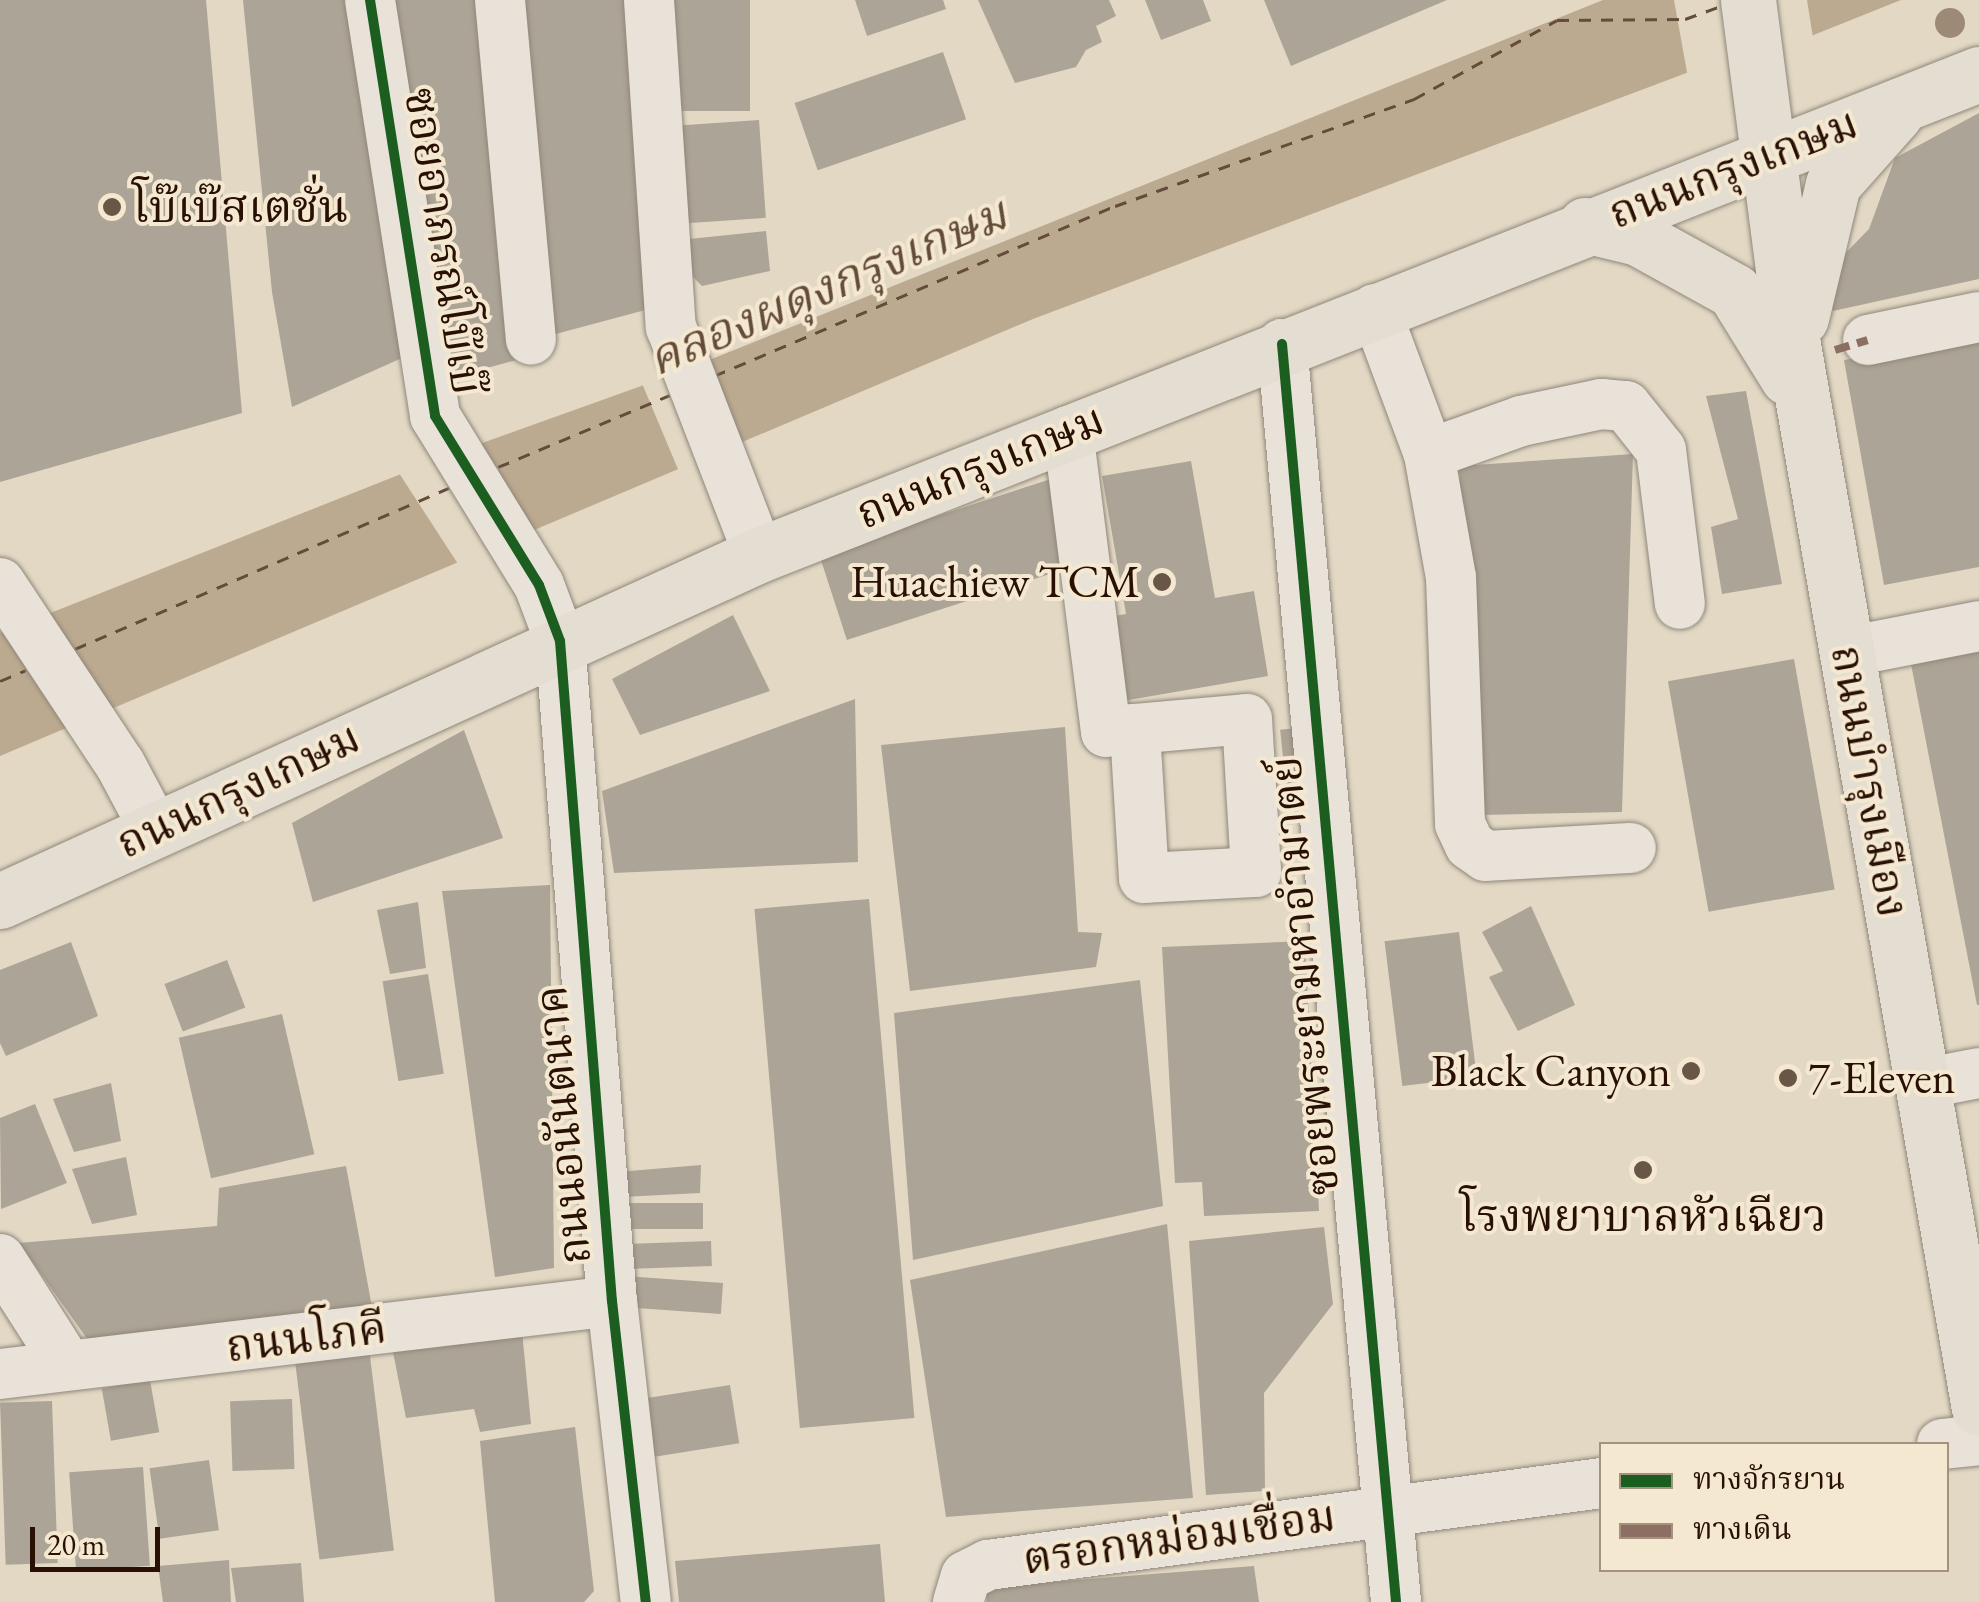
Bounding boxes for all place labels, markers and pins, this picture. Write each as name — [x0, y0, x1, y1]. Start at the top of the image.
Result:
place label: โบ๊เบ๊สเตชั่น — [132, 180, 348, 234]
marker: โบ๊เบ๊สเตชั่น — [101, 196, 123, 218]
place label: Huachiew TCM — [850, 555, 1140, 609]
marker: Huachiew TCM — [1149, 569, 1175, 595]
place label: Black Canyon — [1431, 1044, 1671, 1098]
place label: 7-Eleven — [1808, 1051, 1956, 1105]
marker: Black Canyon — [1680, 1060, 1702, 1082]
marker: 7-Eleven — [1777, 1067, 1799, 1089]
marker: โรงพยาบาลหัวเฉียว — [1630, 1157, 1656, 1183]
place label: โรงพยาบาลหัวเฉียว — [1459, 1189, 1827, 1243]

